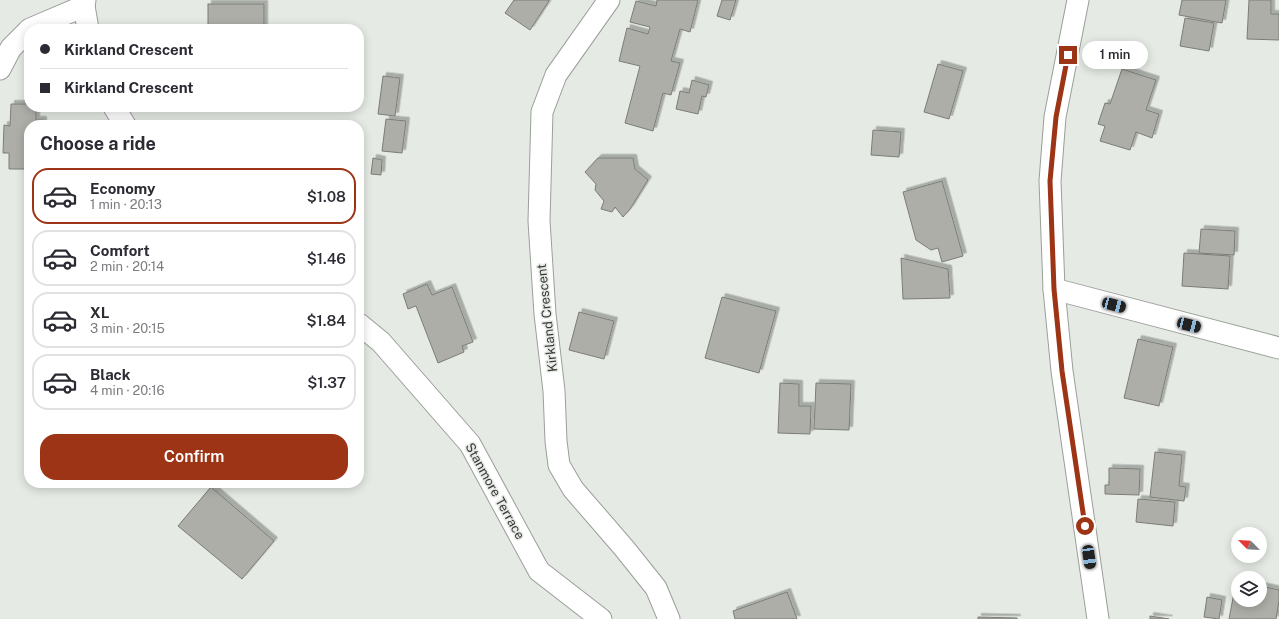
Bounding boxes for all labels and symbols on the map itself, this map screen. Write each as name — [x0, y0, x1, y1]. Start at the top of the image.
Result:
callout: 1 min — [1082, 41, 1148, 69]
route end — [1059, 46, 1077, 64]
street label: Kirkland Crescent — [534, 263, 560, 373]
car — [1101, 296, 1127, 314]
car — [1176, 316, 1202, 334]
street label: Stanmore Terrace — [462, 440, 528, 542]
route start — [1076, 517, 1094, 535]
north arrow — [1231, 527, 1267, 563]
car — [1081, 544, 1097, 570]

